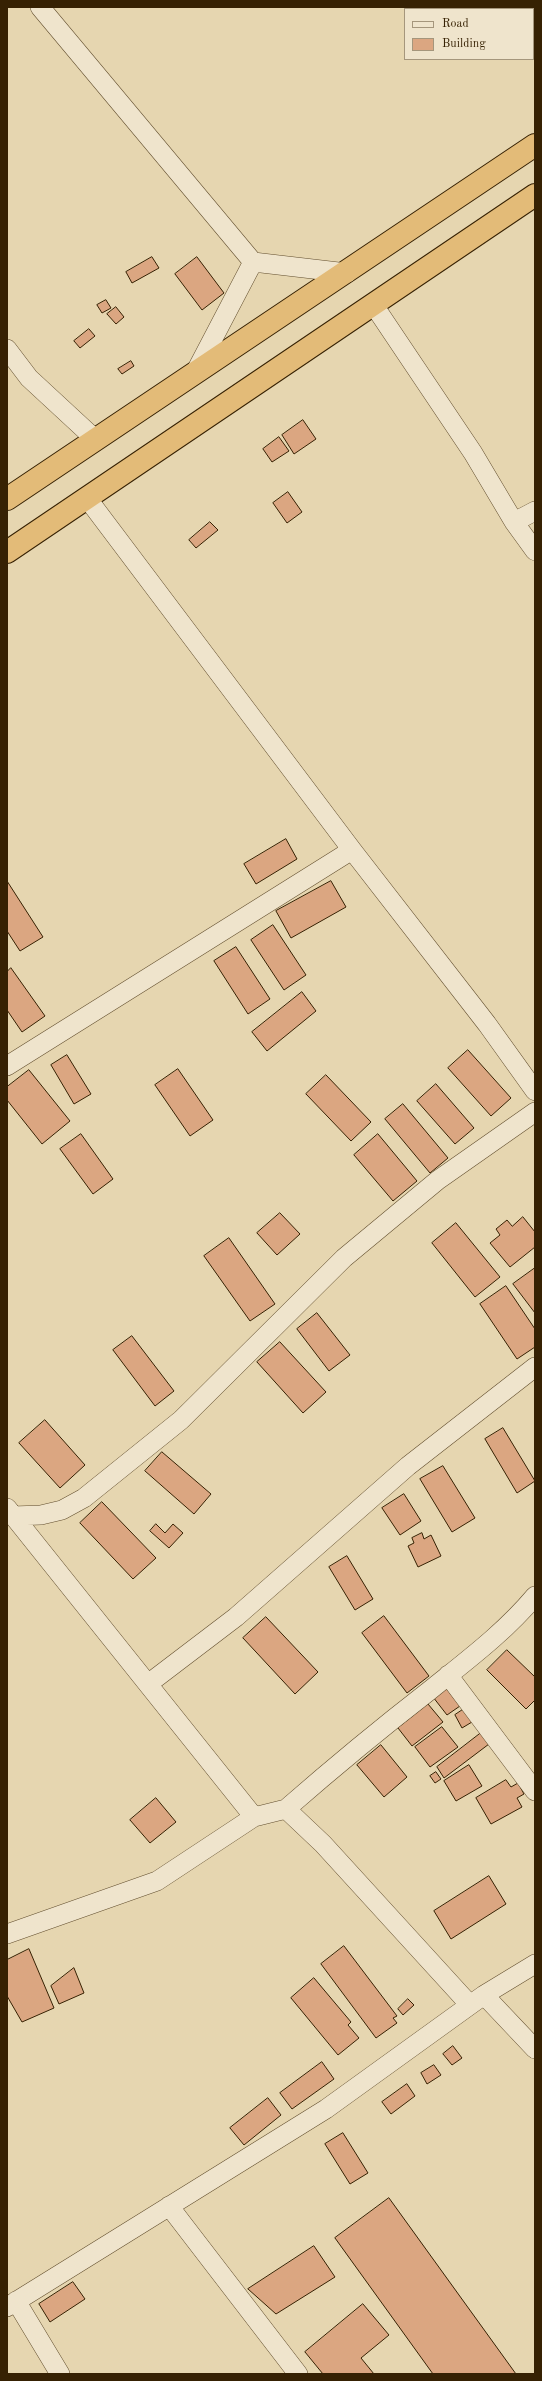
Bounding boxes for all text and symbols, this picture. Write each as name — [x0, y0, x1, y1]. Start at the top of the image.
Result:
legend — [404, 8, 534, 60]
text: Road — [442, 18, 469, 30]
text: Building — [442, 38, 486, 50]

